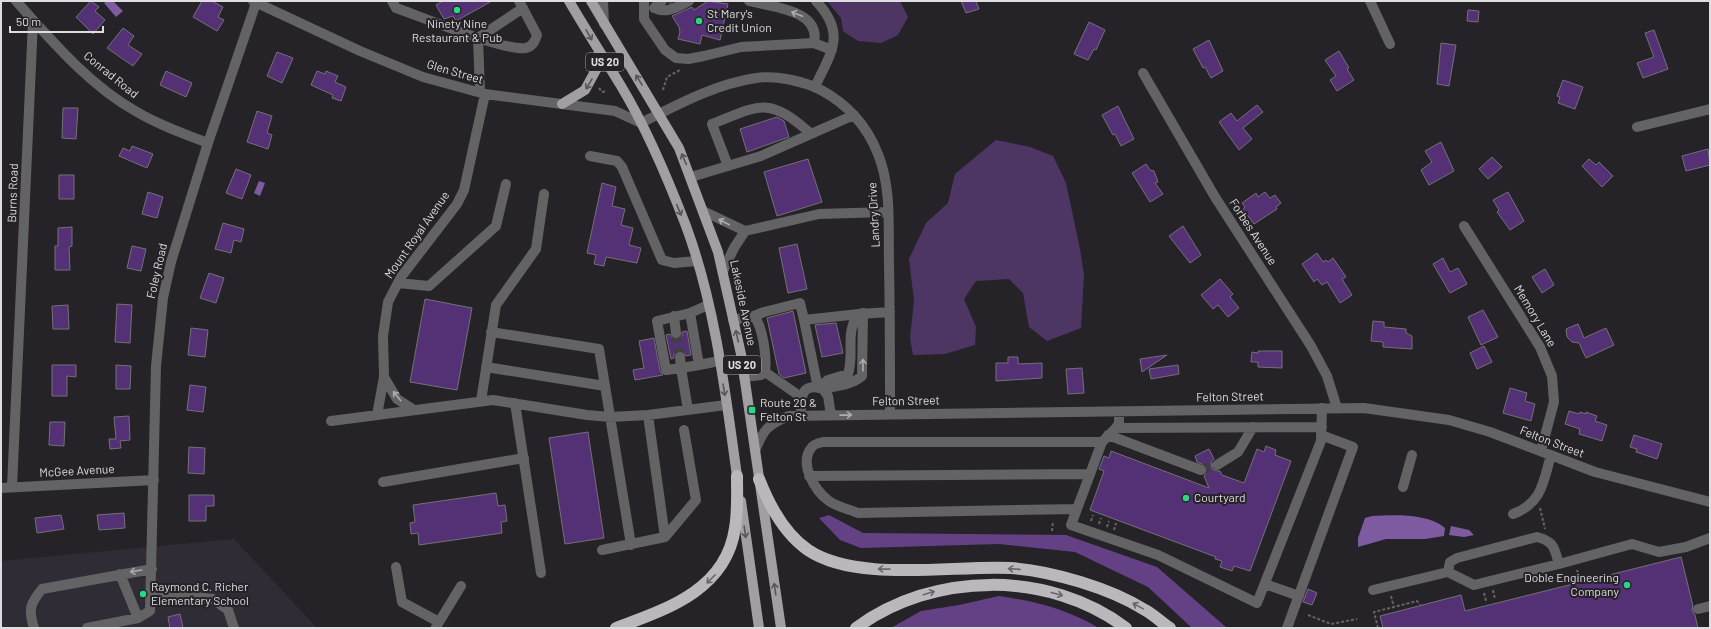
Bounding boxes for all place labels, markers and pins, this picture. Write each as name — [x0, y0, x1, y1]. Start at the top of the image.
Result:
marker: Ninety Nine Restaurant & Pub — [452, 5, 462, 15]
place label: St Mary's Credit Union — [707, 6, 772, 34]
place label: Ninety Nine Restaurant & Pub — [412, 16, 502, 44]
marker: St Mary's Credit Union — [694, 16, 704, 26]
place label: Route 20 & Felton St — [760, 395, 817, 423]
marker: Route 20 & Felton St — [747, 405, 757, 415]
place label: Courtyard — [1194, 490, 1246, 504]
marker: Courtyard — [1181, 493, 1191, 503]
place label: Doble Engineering Company — [1524, 570, 1619, 598]
place label: Raymond C. Richer Elementary School — [151, 579, 249, 607]
marker: Doble Engineering Company — [1622, 580, 1632, 590]
marker: Raymond C. Richer Elementary School — [138, 589, 148, 599]

